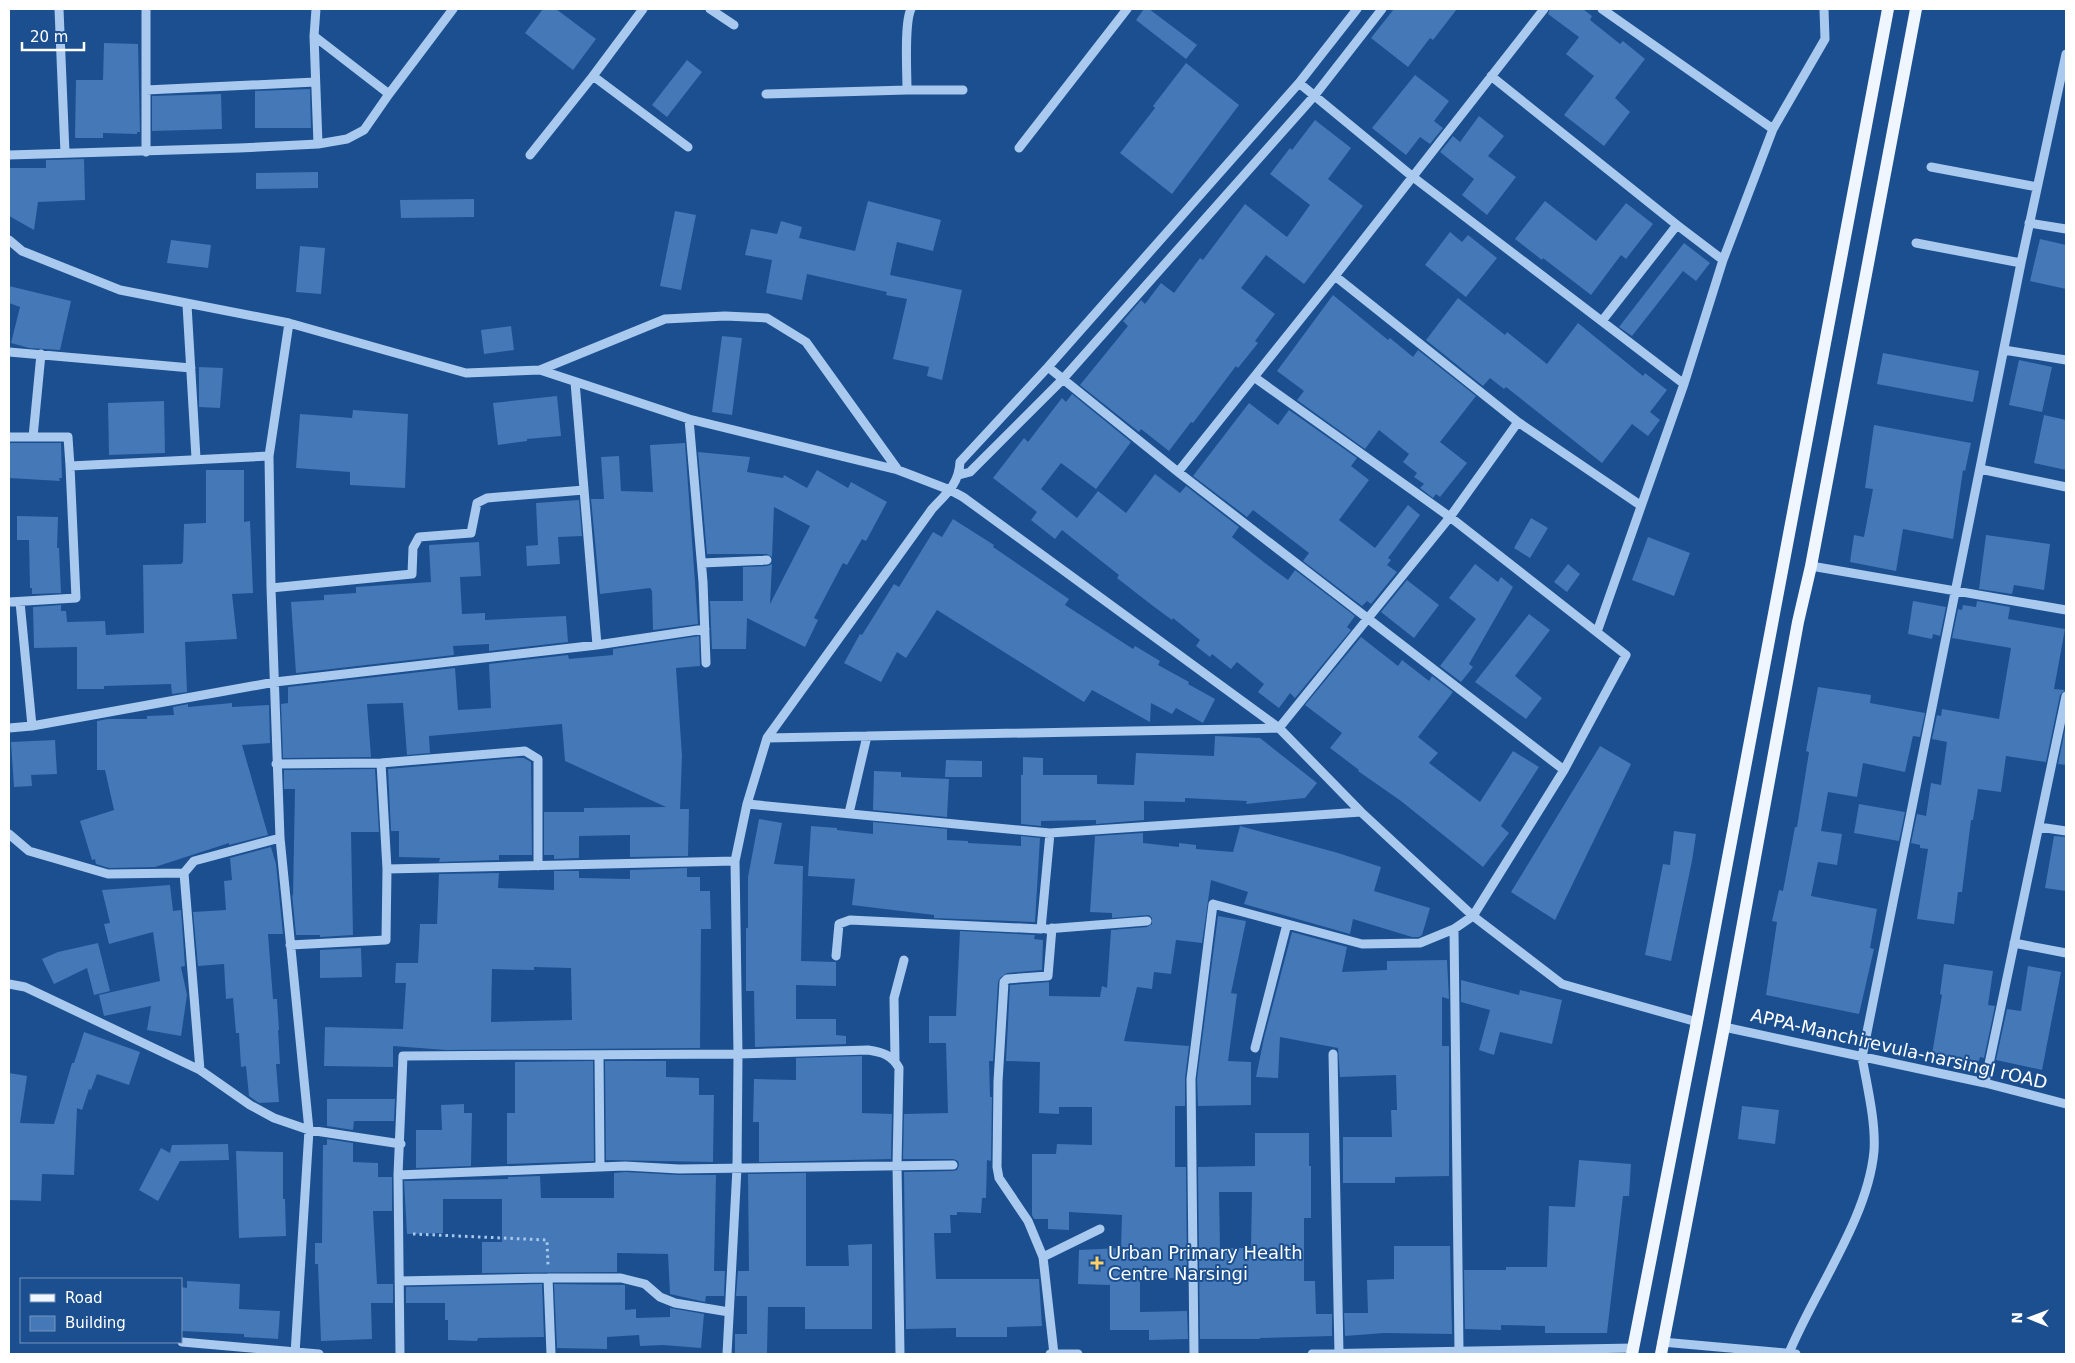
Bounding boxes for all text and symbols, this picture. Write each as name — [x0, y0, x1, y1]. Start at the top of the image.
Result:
scale bar — [22, 20, 85, 52]
text: 20 m — [30, 28, 68, 46]
street label: APPA-Manchirevula-narsingI rOAD — [1749, 1004, 2049, 1093]
place label: Urban Primary Health Centre Narsingi — [1108, 1242, 1303, 1284]
marker: Urban Primary Health Centre Narsingi — [1090, 1256, 1104, 1270]
legend — [20, 1278, 182, 1343]
text: Road — [65, 1289, 103, 1307]
north arrow — [2005, 1293, 2055, 1343]
text: N — [2009, 1312, 2025, 1324]
text: Building — [65, 1314, 126, 1332]

